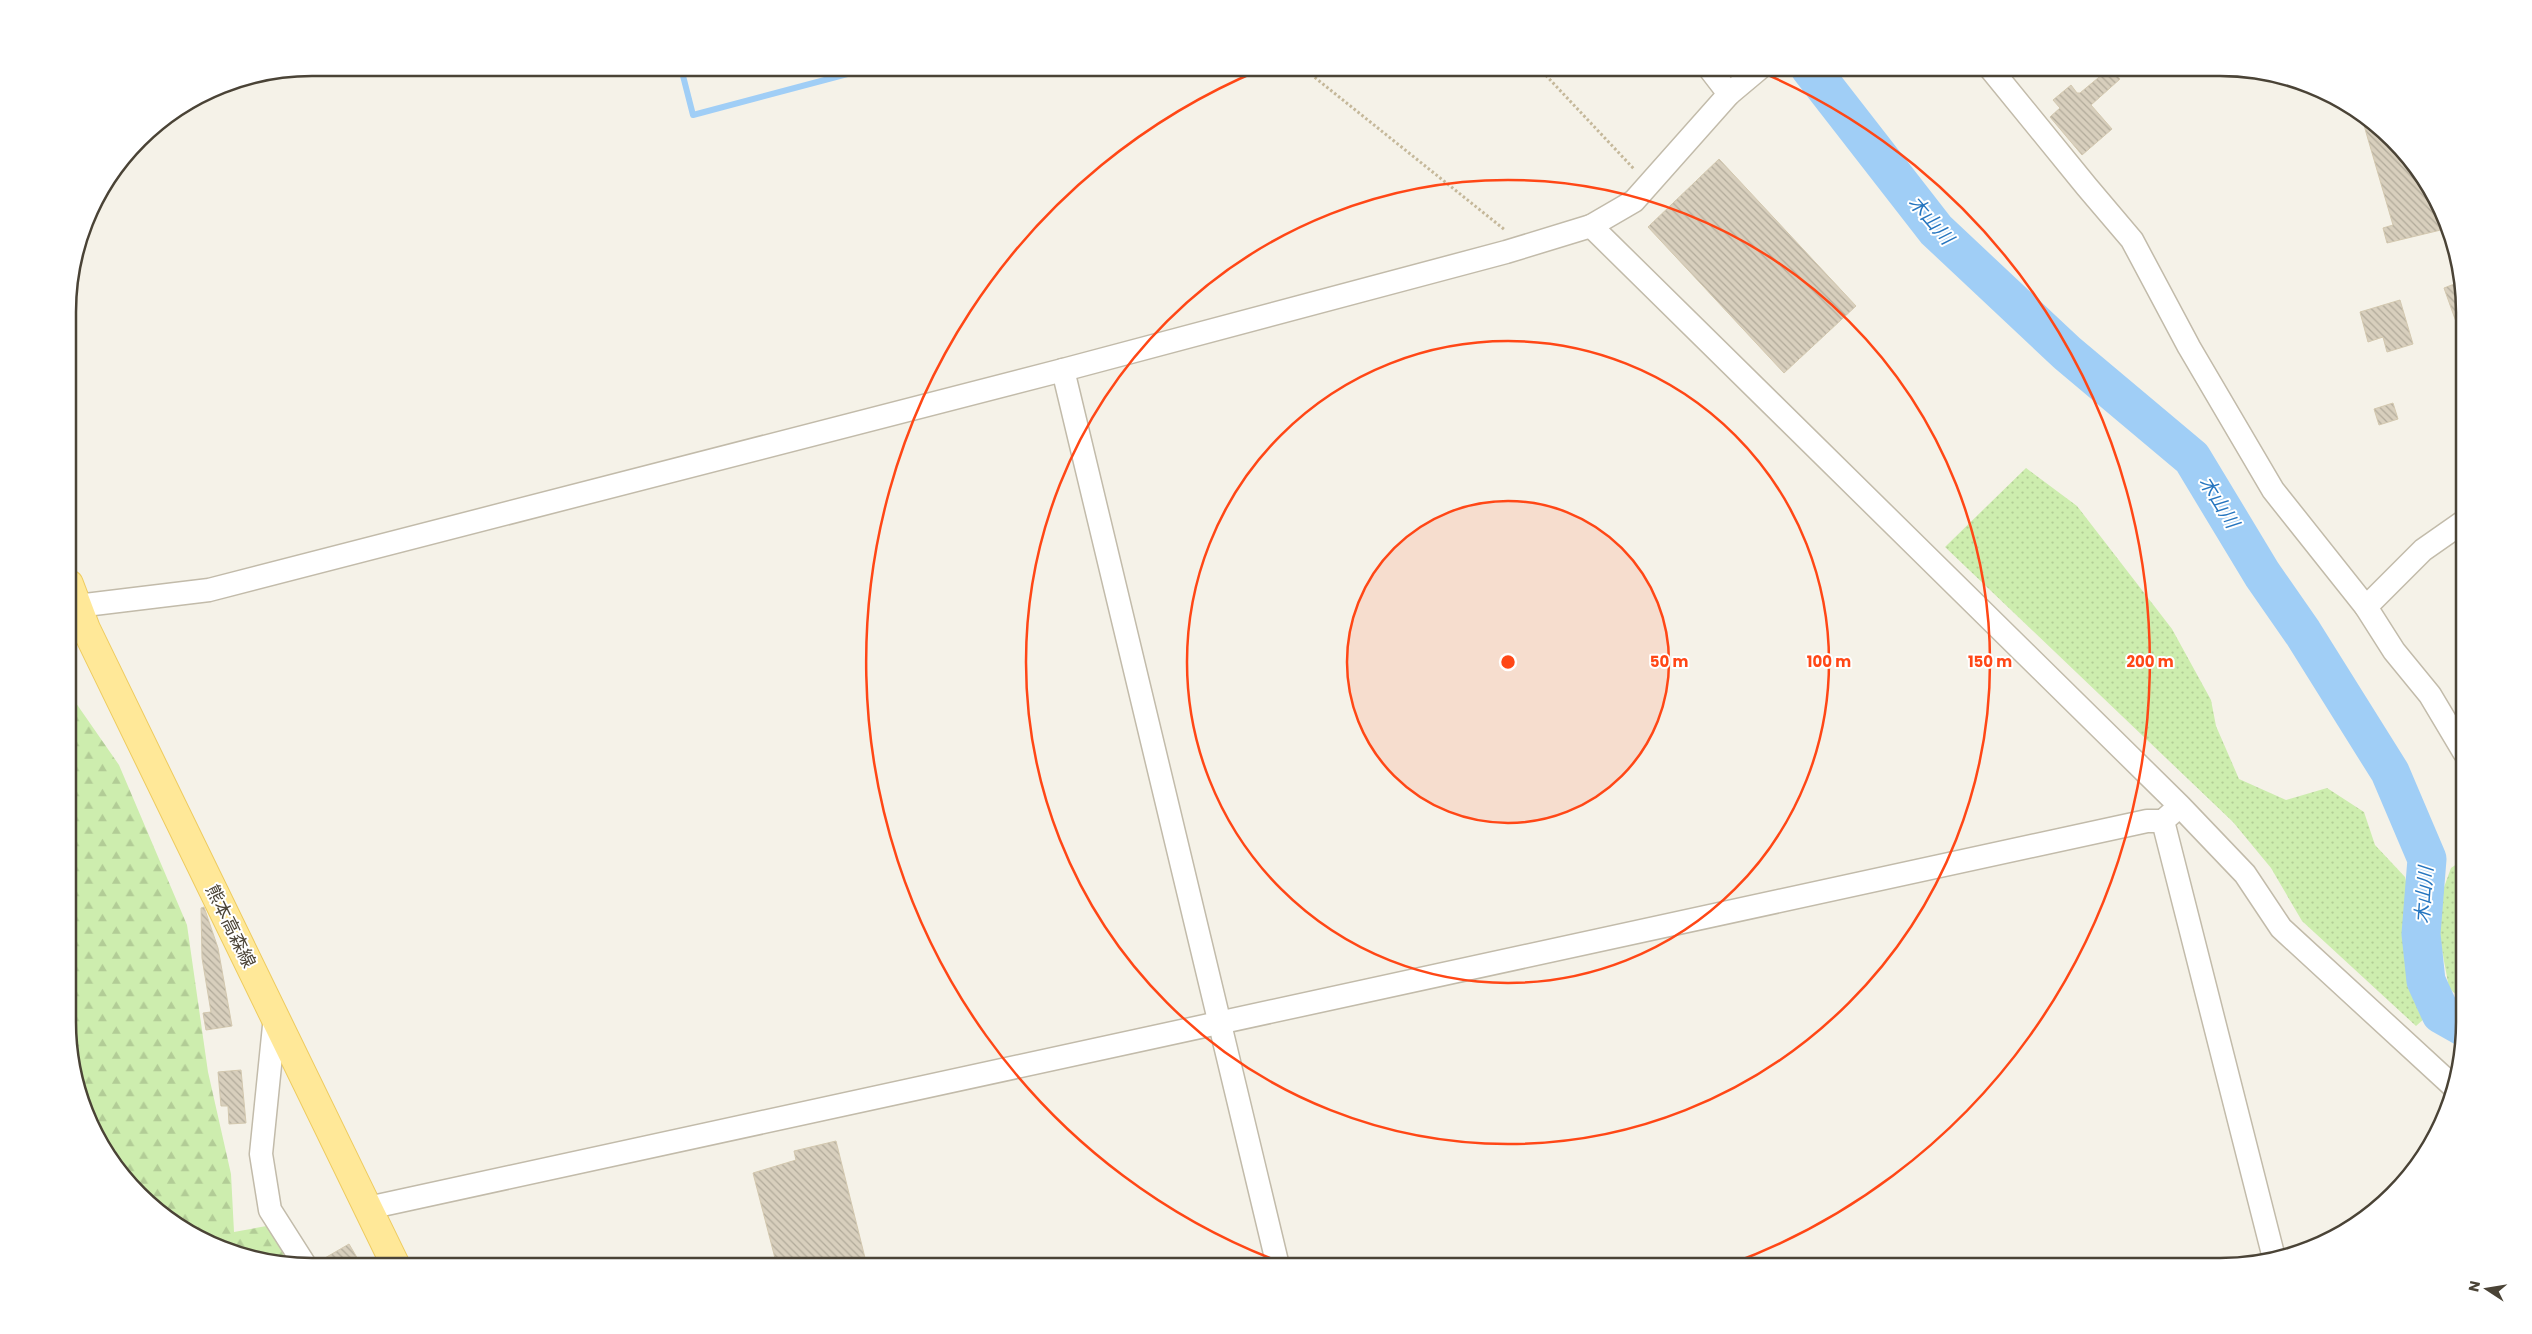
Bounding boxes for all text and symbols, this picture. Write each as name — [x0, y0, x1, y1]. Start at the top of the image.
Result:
water label: 木山川 — [1902, 190, 1961, 252]
water label: 木山川 — [2192, 471, 2247, 535]
text: 50 m — [1650, 651, 1688, 672]
text: 100 m — [1807, 651, 1851, 672]
text: 150 m — [1968, 651, 2012, 672]
text: 200 m — [2126, 651, 2174, 672]
centre of rings — [1499, 653, 1517, 671]
water label: 木山川 — [2409, 864, 2440, 924]
street label: 熊本高森線 — [200, 880, 262, 972]
north arrow — [2462, 1264, 2512, 1314]
text: N — [2463, 1279, 2485, 1294]

